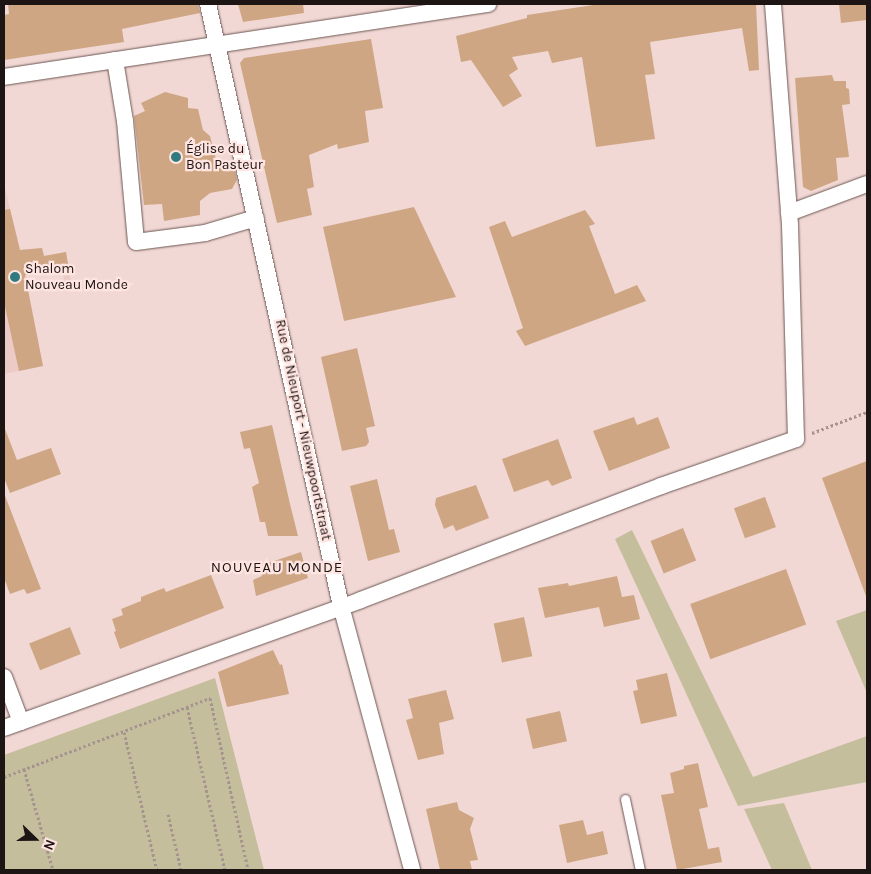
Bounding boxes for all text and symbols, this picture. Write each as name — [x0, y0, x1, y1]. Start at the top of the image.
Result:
place label: Église du Bon Pasteur — [186, 141, 263, 174]
marker: Église du Bon Pasteur — [170, 151, 182, 163]
place label: Shalom Nouveau Monde — [25, 261, 128, 294]
marker: Shalom Nouveau Monde — [9, 271, 21, 283]
street label: Rue de Nieuport - Nieuwpoortstraat — [271, 318, 335, 542]
district label: NOUVEAU MONDE — [209, 559, 345, 577]
north arrow — [10, 814, 60, 864]
text: N — [40, 837, 59, 853]

